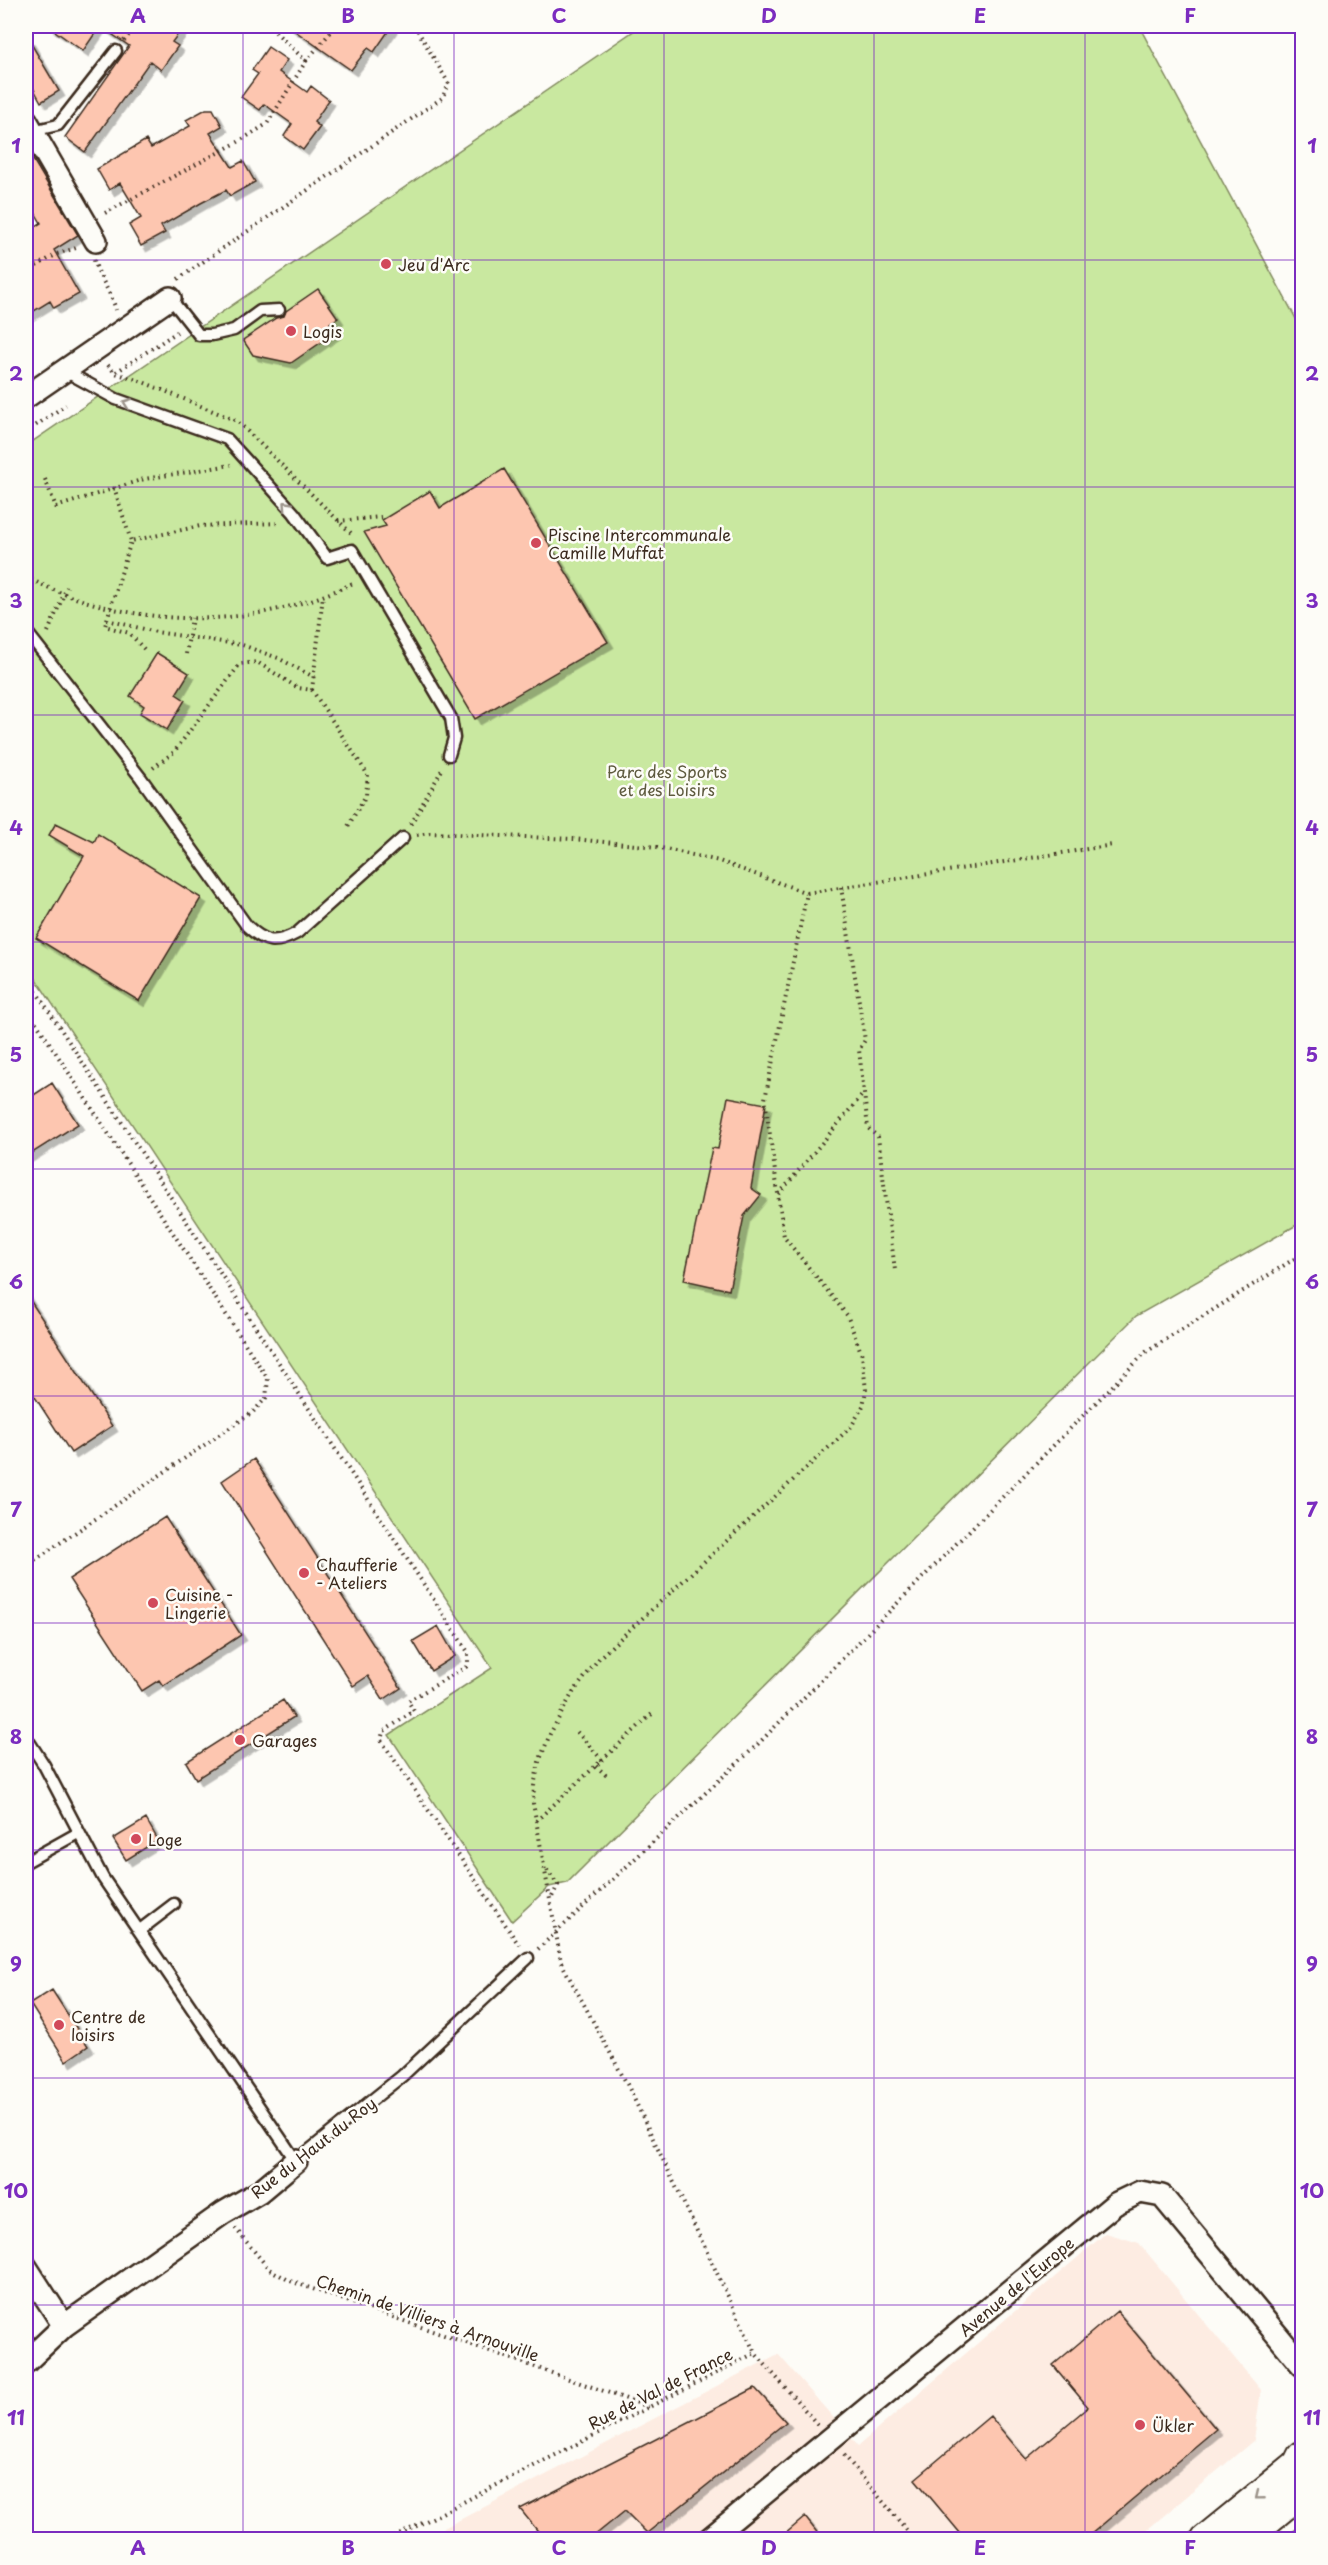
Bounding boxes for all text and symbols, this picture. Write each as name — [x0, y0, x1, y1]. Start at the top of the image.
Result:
text: A — [130, 0, 146, 30]
text: B — [341, 0, 355, 30]
text: C — [551, 0, 567, 30]
text: D — [761, 0, 777, 30]
text: E — [974, 0, 986, 30]
text: F — [1184, 0, 1196, 30]
text: 1 — [11, 130, 21, 160]
text: 1 — [1307, 130, 1317, 160]
place label: Jeu d'Arc — [398, 252, 470, 276]
marker: Jeu d'Arc — [379, 257, 393, 271]
place label: Logis — [303, 319, 342, 343]
marker: Logis — [284, 324, 298, 338]
text: 2 — [9, 358, 23, 388]
text: 2 — [1305, 358, 1319, 388]
one-way arrow — [122, 398, 133, 410]
one-way arrow — [283, 501, 294, 512]
place label: Piscine Intercommunale Camille Muffat — [548, 522, 731, 564]
marker: Piscine Intercommunale Camille Muffat — [529, 536, 543, 550]
text: 3 — [9, 585, 23, 615]
text: 3 — [1305, 585, 1319, 615]
park label: Parc des Sports et des Loisirs — [607, 759, 727, 801]
text: 4 — [9, 812, 23, 842]
text: 4 — [1305, 812, 1319, 842]
text: 5 — [10, 1039, 22, 1069]
text: 5 — [1306, 1039, 1318, 1069]
text: 6 — [9, 1266, 23, 1296]
text: 6 — [1305, 1266, 1319, 1296]
text: 7 — [10, 1494, 22, 1524]
text: 7 — [1306, 1494, 1318, 1524]
place label: Chaufferie - Ateliers — [316, 1552, 398, 1594]
marker: Chaufferie - Ateliers — [297, 1566, 311, 1580]
place label: Cuisine - Lingerie — [165, 1582, 234, 1624]
marker: Cuisine - Lingerie — [146, 1596, 160, 1610]
text: 8 — [10, 1721, 22, 1751]
text: 8 — [1306, 1721, 1318, 1751]
place label: Garages — [252, 1728, 317, 1752]
marker: Garages — [233, 1733, 247, 1747]
place label: Loge — [148, 1827, 182, 1851]
marker: Loge — [129, 1832, 143, 1846]
text: 9 — [10, 1948, 22, 1978]
text: 9 — [1306, 1948, 1318, 1978]
place label: Centre de loisirs — [71, 2004, 146, 2046]
marker: Centre de loisirs — [52, 2018, 66, 2032]
street label: Rue du Haut du Roy — [245, 2091, 381, 2203]
text: 10 — [4, 2175, 28, 2205]
text: 10 — [1300, 2175, 1324, 2205]
street label: Avenue de l'Europe — [953, 2231, 1079, 2341]
street label: Chemin de Villiers à Arnouville — [313, 2268, 543, 2367]
street label: Rue de Val de France — [584, 2341, 737, 2435]
text: 11 — [7, 2402, 25, 2432]
text: 11 — [1303, 2402, 1321, 2432]
place label: Ükler — [1152, 2413, 1195, 2437]
marker: Ükler — [1133, 2418, 1147, 2432]
one-way arrow — [1255, 2489, 1266, 2500]
text: A — [130, 2532, 146, 2562]
text: B — [341, 2532, 355, 2562]
text: C — [551, 2532, 567, 2562]
text: D — [761, 2532, 777, 2562]
text: E — [974, 2532, 986, 2562]
text: F — [1184, 2532, 1196, 2562]

